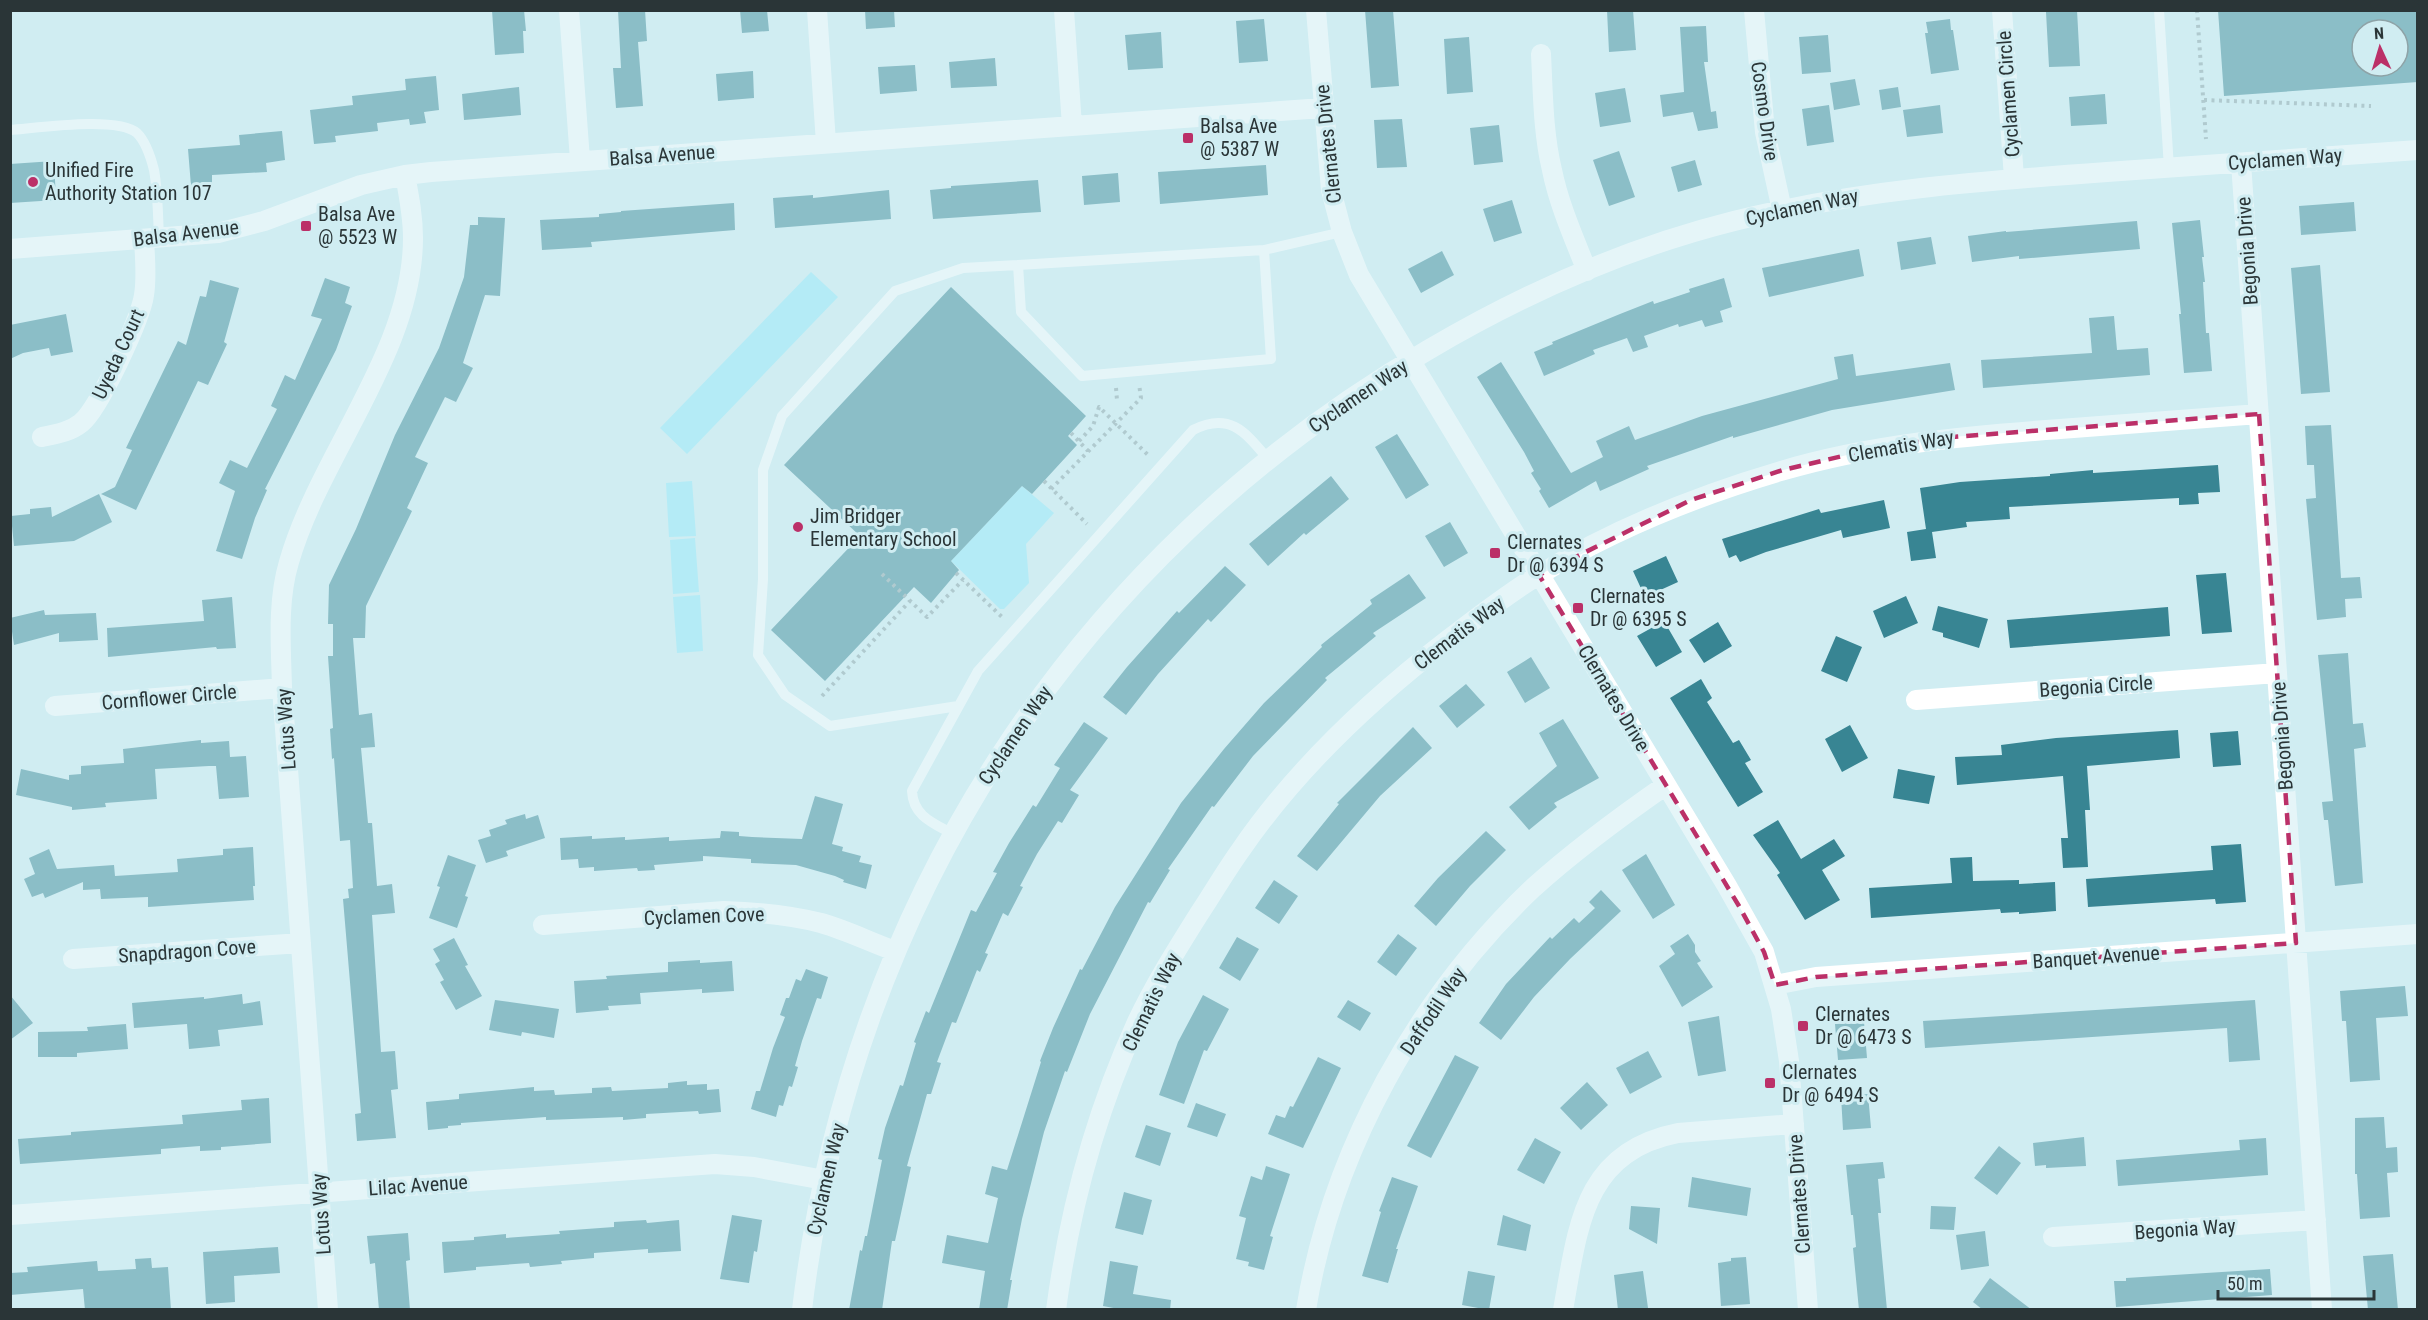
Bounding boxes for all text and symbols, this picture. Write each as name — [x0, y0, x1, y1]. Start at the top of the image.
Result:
north arrow — [2350, 18, 2410, 78]
text: N — [2373, 24, 2385, 43]
street label: Cyclamen Circle — [1992, 30, 2024, 158]
street label: Cosmo Drive — [1746, 60, 1784, 162]
street label: Clernates Drive — [1310, 83, 1346, 205]
place label: Balsa Ave @ 5387 W — [1200, 114, 1279, 161]
marker: Balsa Ave @ 5387 W — [1181, 131, 1195, 145]
street label: Balsa Avenue — [608, 139, 716, 171]
street label: Cyclamen Way — [2227, 143, 2343, 175]
place label: Unified Fire Authority Station 107 — [45, 158, 212, 205]
marker: Unified Fire Authority Station 107 — [26, 175, 40, 189]
street label: Cyclamen Way — [1744, 183, 1860, 231]
street label: Begonia Drive — [2231, 196, 2263, 306]
place label: Balsa Ave @ 5523 W — [318, 202, 397, 249]
street label: Balsa Avenue — [132, 215, 240, 251]
marker: Balsa Ave @ 5523 W — [299, 219, 313, 233]
street label: Uyeda Court — [87, 305, 149, 403]
street label: Cyclamen Way — [1304, 354, 1412, 438]
street label: Clematis Way — [1846, 425, 1956, 467]
place label: Jim Bridger Elementary School — [810, 504, 957, 551]
marker: Jim Bridger Elementary School — [791, 520, 805, 534]
place label: Clernates Dr @ 6394 S — [1507, 530, 1604, 577]
marker: Clernates Dr @ 6394 S — [1488, 546, 1502, 560]
place label: Clernates Dr @ 6395 S — [1590, 584, 1687, 631]
street label: Clematis Way — [1409, 591, 1509, 675]
marker: Clernates Dr @ 6395 S — [1571, 601, 1585, 615]
street label: Clernates Drive — [1573, 641, 1655, 755]
street label: Begonia Circle — [2038, 670, 2154, 702]
street label: Cornflower Circle — [101, 679, 237, 715]
street label: Cyclamen Way — [973, 681, 1057, 789]
street label: Begonia Drive — [2266, 681, 2298, 791]
street label: Lotus Way — [271, 687, 301, 771]
street label: Cyclamen Cove — [643, 902, 765, 930]
street label: Snapdragon Cove — [117, 934, 257, 968]
street label: Banquet Avenue — [2032, 941, 2160, 973]
street label: Clematis Way — [1117, 949, 1185, 1055]
street label: Daffodil Way — [1395, 963, 1471, 1059]
place label: Clernates Dr @ 6473 S — [1815, 1002, 1912, 1049]
marker: Clernates Dr @ 6473 S — [1796, 1019, 1810, 1033]
place label: Clernates Dr @ 6494 S — [1782, 1060, 1879, 1107]
marker: Clernates Dr @ 6494 S — [1763, 1076, 1777, 1090]
street label: Cyclamen Way — [801, 1121, 851, 1237]
street label: Clernates Drive — [1783, 1134, 1815, 1254]
street label: Lilac Avenue — [367, 1170, 469, 1200]
street label: Lotus Way — [306, 1172, 336, 1256]
street label: Begonia Way — [2134, 1213, 2236, 1245]
scale bar — [2218, 1263, 2374, 1301]
text: 50 m — [2227, 1273, 2262, 1294]

